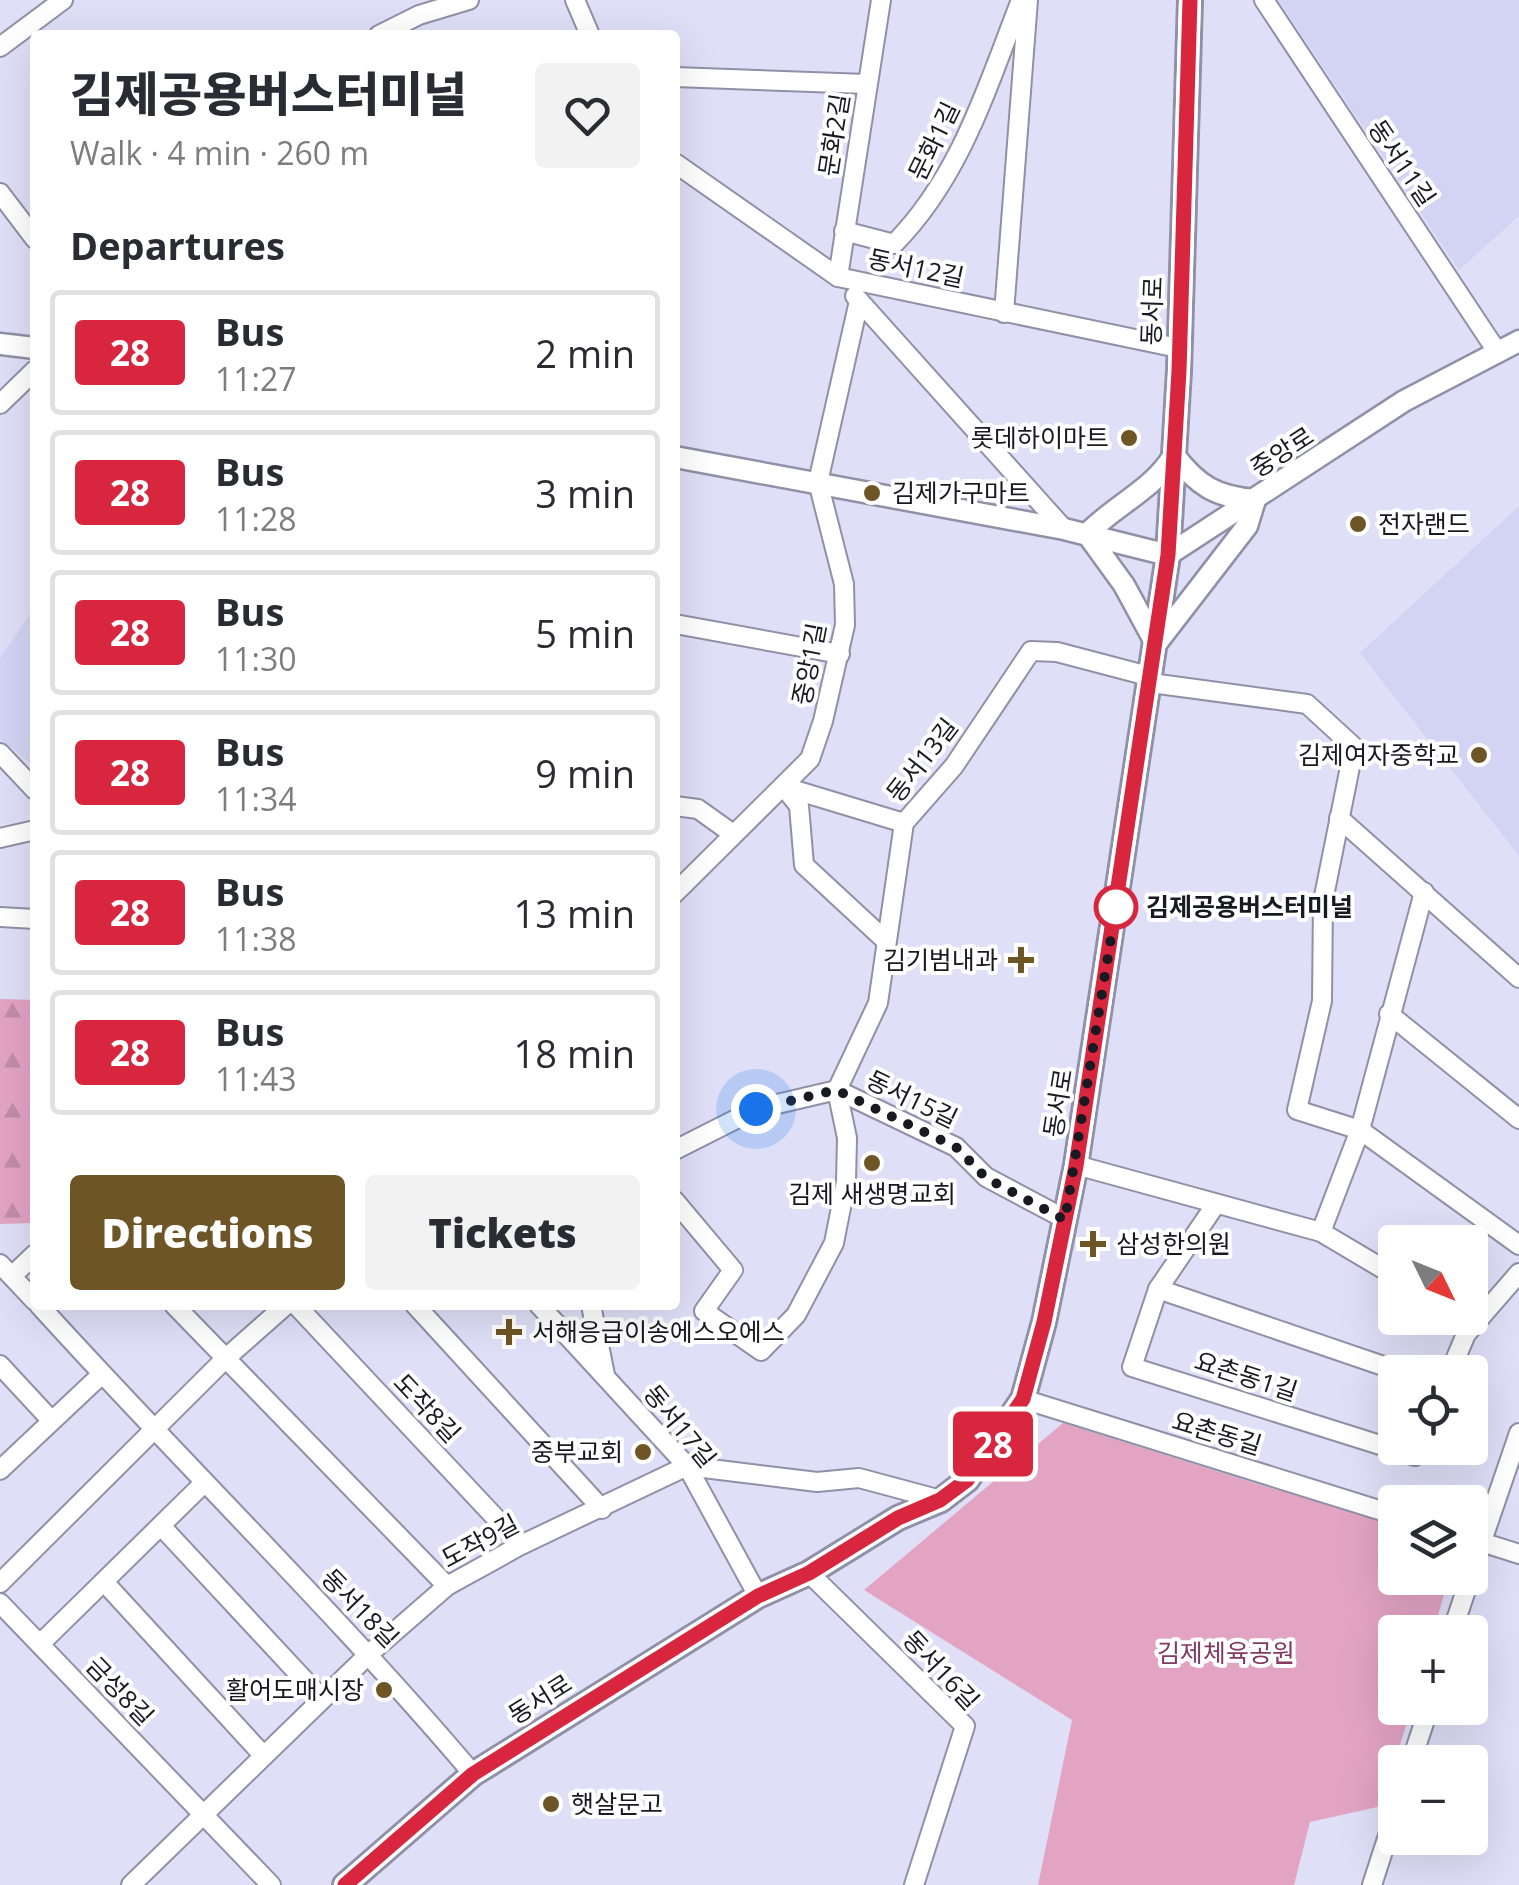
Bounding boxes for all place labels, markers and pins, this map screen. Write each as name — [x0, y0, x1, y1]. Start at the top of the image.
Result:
place label: 롯데하이마트 — [971, 420, 1109, 454]
marker: 롯데하이마트 — [1118, 427, 1140, 449]
place label: 김제가구마트 — [892, 475, 1030, 509]
marker: 김제가구마트 — [861, 482, 883, 504]
place label: 전자랜드 — [1378, 506, 1470, 540]
marker: 전자랜드 — [1347, 513, 1369, 535]
place label: 김제여자중학교 — [1298, 737, 1459, 771]
marker: 김제여자중학교 — [1468, 744, 1490, 766]
marker: 김제공용버스터미널 — [1095, 886, 1137, 928]
place label: 김제공용버스터미널 — [1146, 889, 1353, 923]
place label: 김기범내과 — [883, 942, 998, 976]
marker: 김기범내과 — [1008, 947, 1034, 973]
marker: 김제 새생명교회 — [861, 1152, 883, 1174]
place label: 김제 새생명교회 — [788, 1176, 956, 1210]
place label: 삼성한의원 — [1116, 1226, 1231, 1260]
marker: 삼성한의원 — [1080, 1231, 1106, 1257]
place label: 서해응급이송에스오에스 — [532, 1314, 785, 1348]
marker: 서해응급이송에스오에스 — [496, 1319, 522, 1345]
place label: 중부교회 — [531, 1434, 623, 1468]
marker: 중부교회 — [632, 1441, 654, 1463]
place label: 활어도매시장 — [226, 1672, 364, 1706]
marker: 활어도매시장 — [373, 1679, 395, 1701]
place label: 햇살문고 — [571, 1786, 663, 1820]
marker: 햇살문고 — [540, 1793, 562, 1815]

